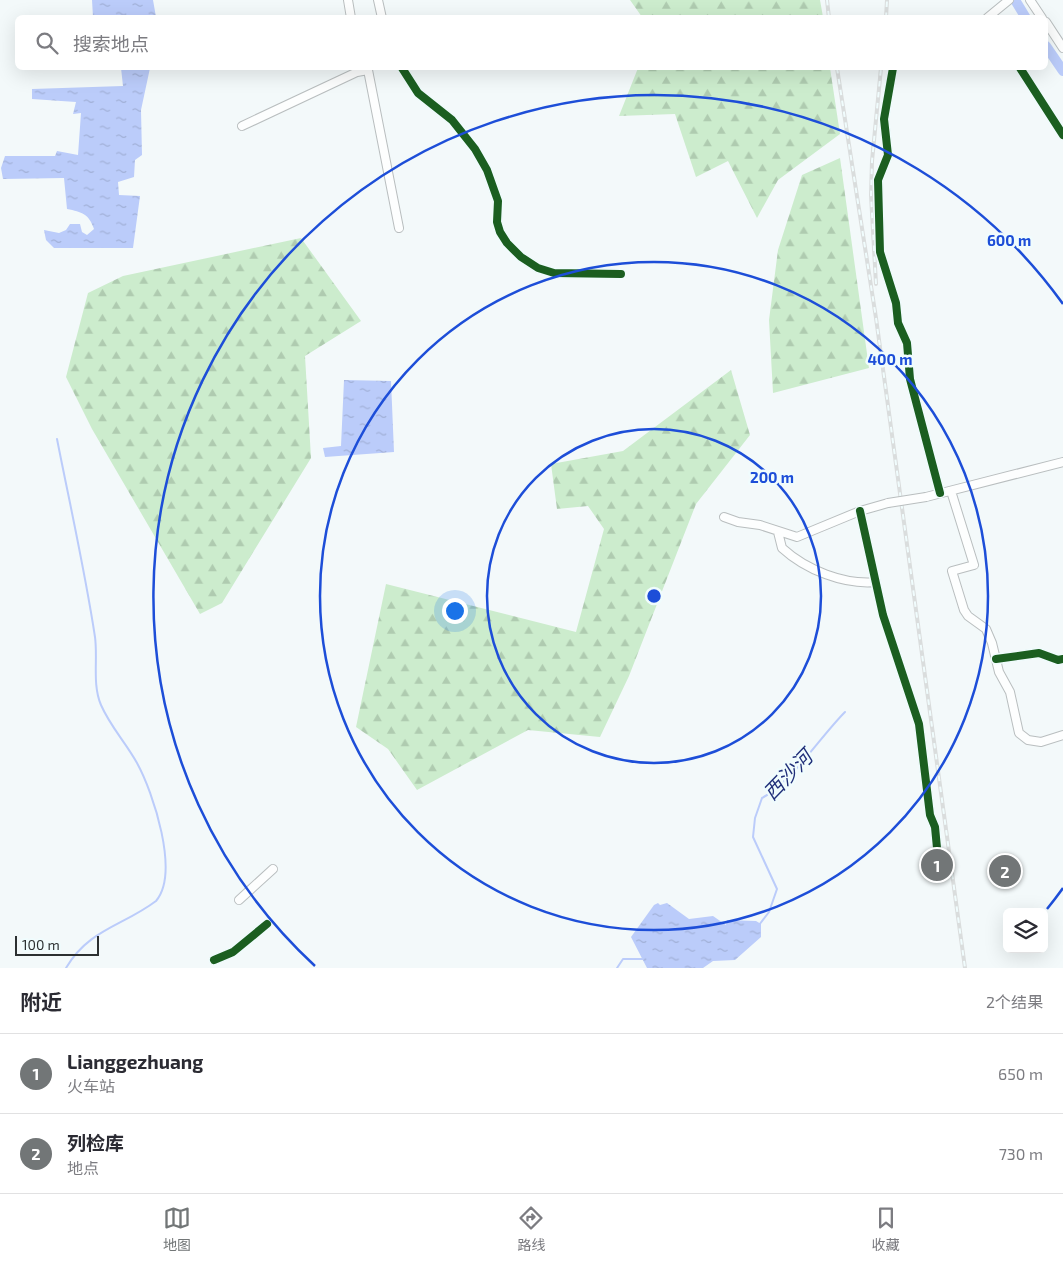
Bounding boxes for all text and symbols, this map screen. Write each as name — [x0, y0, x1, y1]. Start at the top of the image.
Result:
search box — [15, 15, 1048, 70]
icon: search — [33, 29, 61, 57]
text: 搜索地点 — [73, 32, 149, 55]
text: 600 m — [987, 231, 1031, 249]
text: 400 m — [868, 350, 912, 368]
text: 200 m — [750, 468, 794, 486]
centre of rings — [645, 587, 663, 605]
your location — [442, 598, 468, 624]
water label: 西沙河 — [758, 742, 820, 804]
pin: 1 — [921, 846, 953, 884]
pin: 2 — [989, 852, 1021, 890]
map controls — [1003, 908, 1048, 953]
button: layers — [1003, 908, 1048, 953]
scale bar — [15, 933, 99, 956]
text: 100 m — [22, 936, 60, 953]
text: 附近 — [20, 989, 62, 1014]
text: 2个结果 — [986, 992, 1043, 1011]
text: Lianggezhuang — [67, 1050, 203, 1073]
text: 1 — [33, 1064, 39, 1083]
text: 650 m — [998, 1064, 1043, 1083]
text: 火车站 — [67, 1076, 115, 1095]
text: 列检库 — [67, 1131, 124, 1154]
text: 2 — [31, 1144, 41, 1163]
text: 730 m — [999, 1144, 1043, 1163]
text: 地点 — [67, 1158, 99, 1177]
tab: 地图 — [163, 1204, 191, 1254]
tab: 路线 — [517, 1204, 545, 1254]
tab: 收藏 — [872, 1204, 900, 1254]

